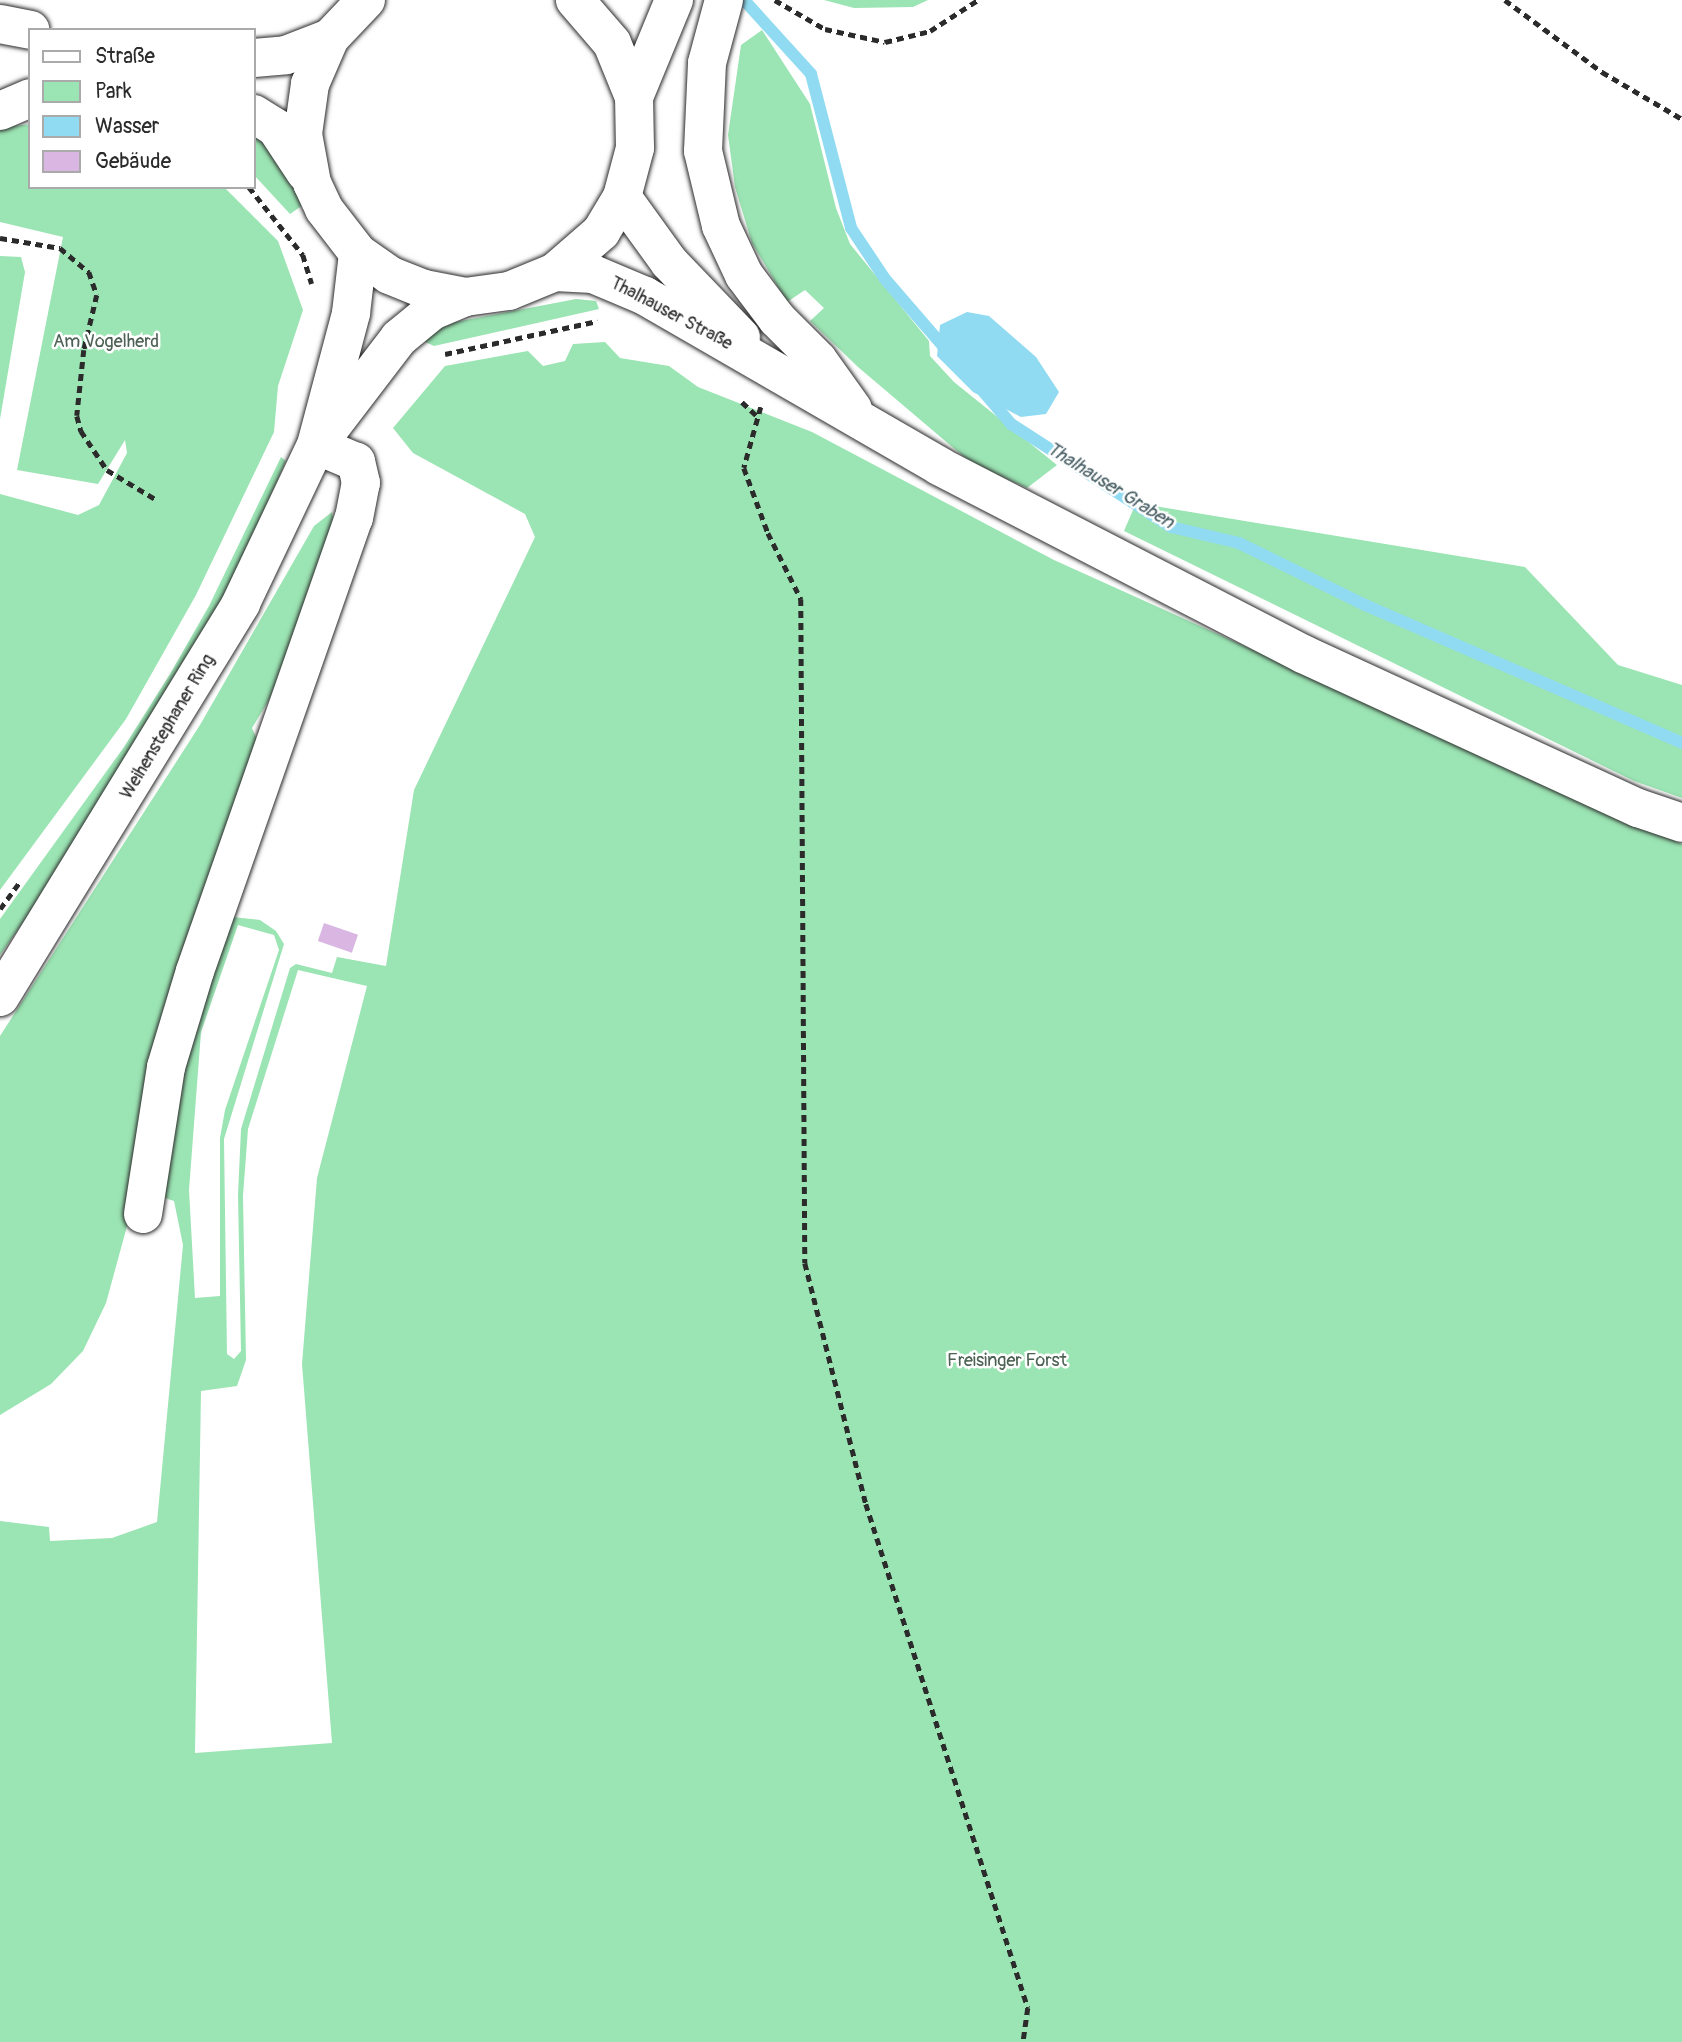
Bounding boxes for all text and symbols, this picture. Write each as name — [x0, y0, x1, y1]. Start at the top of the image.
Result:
legend — [28, 28, 256, 189]
text: Straße — [95, 43, 155, 70]
text: Park — [95, 78, 132, 105]
text: Wasser — [95, 113, 159, 140]
text: Gebäude — [95, 148, 171, 175]
street label: Thalhauser Straße — [606, 273, 736, 355]
park label: Am Vogelherd — [53, 331, 159, 353]
water label: Thalhauser Graben — [1042, 438, 1178, 534]
street label: Weihenstephaner Ring — [116, 651, 220, 803]
park label: Freisinger Forst — [947, 1350, 1067, 1372]

